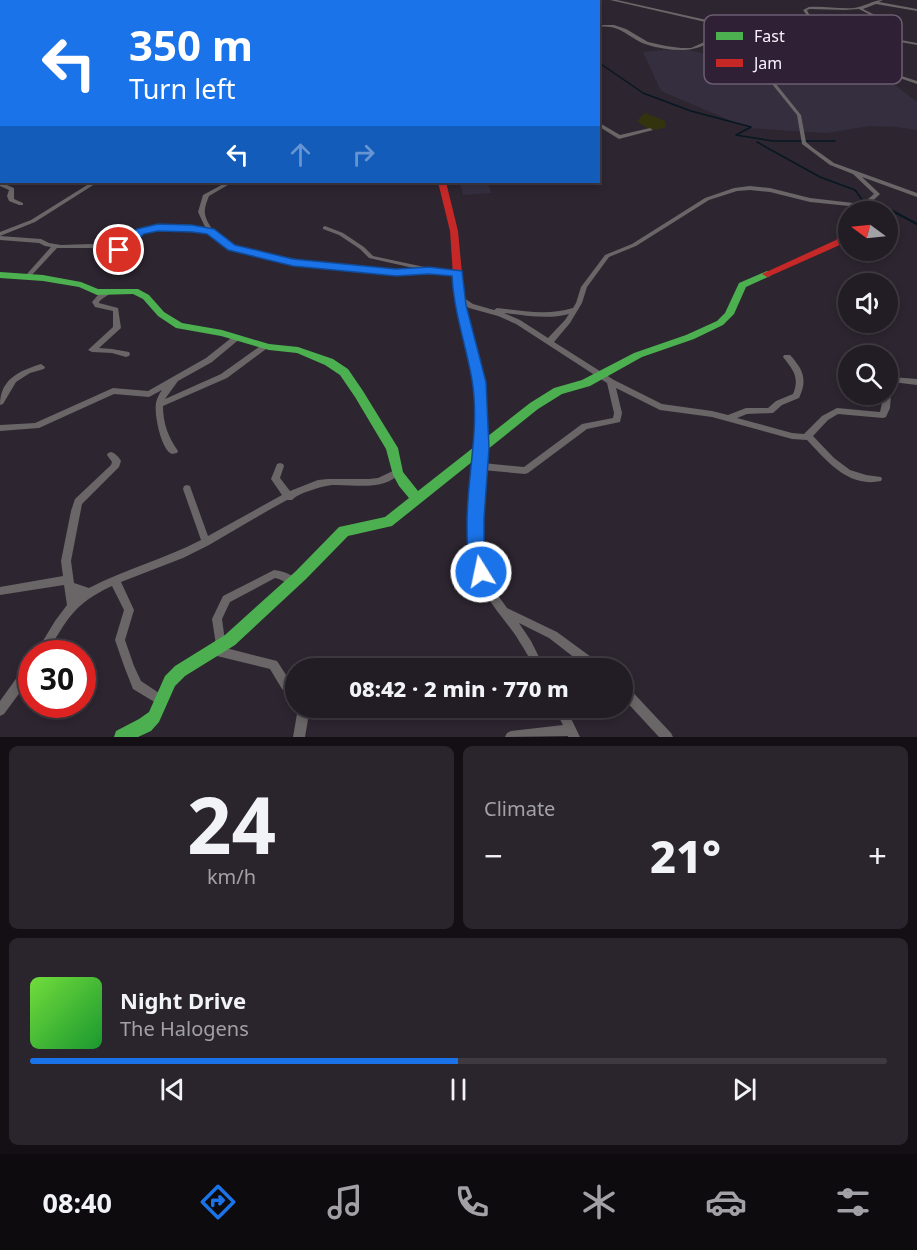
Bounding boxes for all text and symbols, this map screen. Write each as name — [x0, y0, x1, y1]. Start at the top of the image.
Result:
legend — [704, 15, 902, 84]
text: 350 m — [129, 16, 253, 73]
icon: left — [30, 24, 108, 102]
text: Fast — [754, 25, 785, 47]
text: Jam — [752, 52, 782, 74]
text: Turn left — [129, 70, 235, 107]
icon: left — [221, 138, 254, 171]
icon: ahead — [284, 138, 317, 171]
icon: right — [347, 138, 380, 171]
north arrow — [838, 201, 898, 261]
map controls — [838, 201, 898, 405]
pin — [93, 224, 144, 275]
icon: arrive — [102, 233, 135, 266]
button: sound — [838, 273, 898, 333]
button: search — [838, 345, 898, 405]
position arrow — [449, 540, 513, 604]
speed limit sign: 30 — [18, 640, 96, 718]
text: 08:42 · 2 min · 770 m — [349, 673, 569, 703]
text: 24 — [187, 771, 276, 877]
text: Climate — [484, 795, 555, 822]
text: 21° — [650, 825, 721, 886]
text: − — [484, 833, 503, 878]
text: + — [868, 833, 887, 878]
text: km/h — [207, 863, 256, 890]
text: Night Drive — [120, 985, 246, 1015]
text: The Halogens — [120, 1015, 249, 1042]
icon: previous — [156, 1073, 189, 1106]
icon: pause — [442, 1073, 475, 1106]
icon: next — [728, 1073, 761, 1106]
icon: directions — [197, 1181, 239, 1223]
icon: music — [324, 1181, 366, 1223]
icon: phone — [451, 1181, 493, 1223]
icon: climate — [578, 1181, 620, 1223]
icon: car — [705, 1181, 747, 1223]
icon: filters — [832, 1181, 874, 1223]
text: 08:40 — [43, 1184, 112, 1221]

